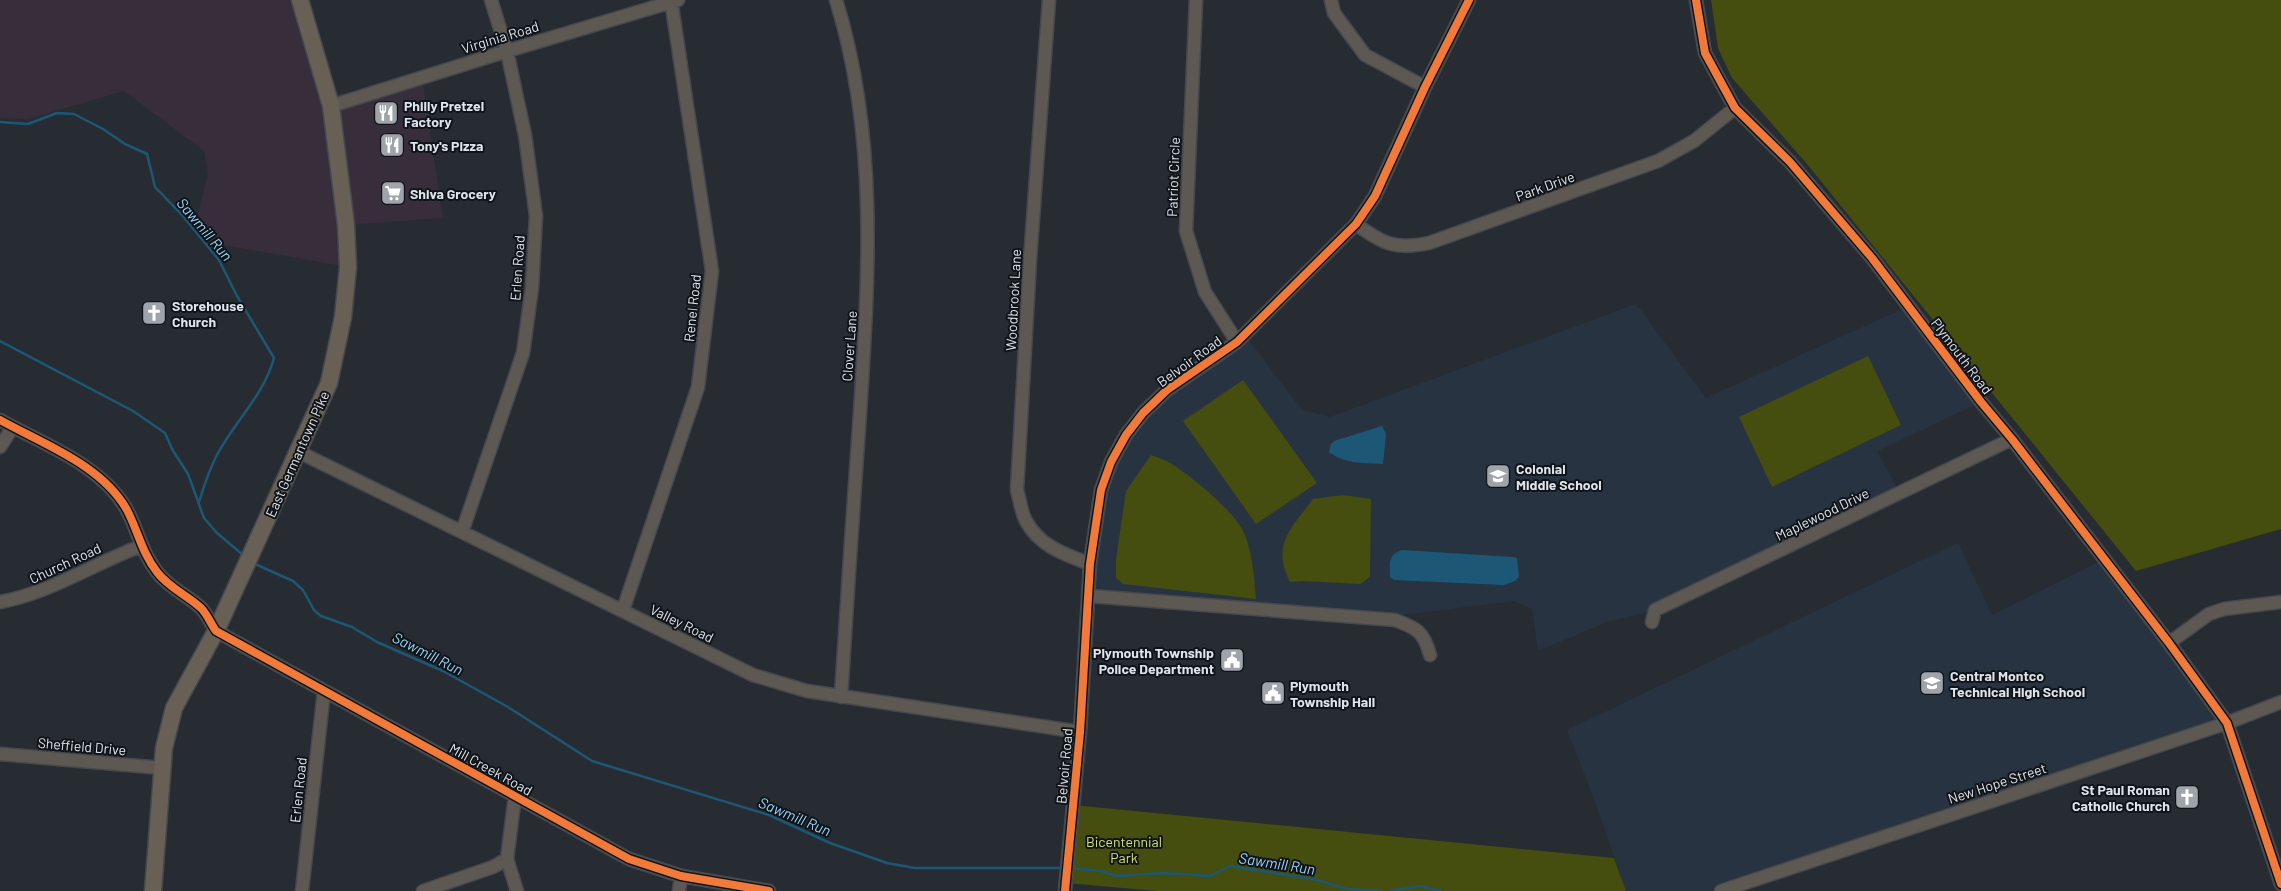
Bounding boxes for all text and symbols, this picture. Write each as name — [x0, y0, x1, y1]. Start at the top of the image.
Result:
street label: Virginia Road — [459, 17, 541, 57]
place label: Philly Pretzel Factory — [404, 97, 484, 130]
restaurant icon: Philly Pretzel Factory — [373, 100, 399, 126]
restaurant icon: Tony's Pizza — [379, 132, 405, 158]
place label: Tony's Pizza — [410, 137, 483, 154]
street label: Patriot Circle — [1163, 137, 1183, 217]
street label: Park Drive — [1513, 167, 1577, 205]
supermarket icon: Shiva Grocery — [380, 180, 406, 206]
place label: Shiva Grocery — [410, 185, 496, 202]
water label: Sawmill Run — [173, 194, 237, 264]
street label: Erlen Road — [506, 235, 528, 301]
street label: Woodbrook Lane — [1002, 248, 1024, 352]
street label: Renel Road — [680, 273, 704, 343]
place label: Storehouse Church — [172, 297, 244, 330]
church icon: Storehouse Church — [141, 300, 167, 326]
street label: Clover Lane — [838, 310, 860, 382]
street label: Plymouth Road — [1928, 315, 1996, 397]
street label: Belvoir Road — [1153, 332, 1225, 390]
street label: East Germantown Pike — [261, 388, 333, 520]
place label: Colonial Middle School — [1516, 460, 1602, 493]
school or university icon: Colonial Middle School — [1485, 463, 1511, 489]
street label: Maplewood Drive — [1772, 484, 1872, 544]
street label: Church Road — [26, 539, 104, 587]
street label: Valley Road — [647, 600, 717, 646]
water label: Sawmill Run — [390, 628, 466, 679]
place label: Plymouth Township Police Department — [1093, 644, 1214, 677]
public building icon: Plymouth Township Police Department — [1219, 647, 1245, 673]
place label: Central Montco Technical High School — [1950, 667, 2085, 700]
school or university icon: Central Montco Technical High School — [1919, 670, 1945, 696]
place label: Plymouth Township Hall — [1290, 677, 1375, 710]
public building icon: Plymouth Township Hall — [1260, 680, 1286, 706]
street label: Belvoir Road — [1052, 727, 1076, 805]
street label: Sheffield Drive — [37, 734, 127, 758]
street label: Mill Creek Road — [447, 739, 535, 799]
street label: Erlen Road — [286, 757, 310, 823]
street label: New Hope Street — [1946, 759, 2048, 807]
place label: St Paul Roman Catholic Church — [2072, 781, 2170, 814]
church icon: St Paul Roman Catholic Church — [2174, 784, 2200, 810]
water label: Sawmill Run — [756, 793, 834, 839]
park label: Bicentennial Park — [1086, 833, 1162, 866]
water label: Sawmill Run — [1238, 848, 1316, 878]

